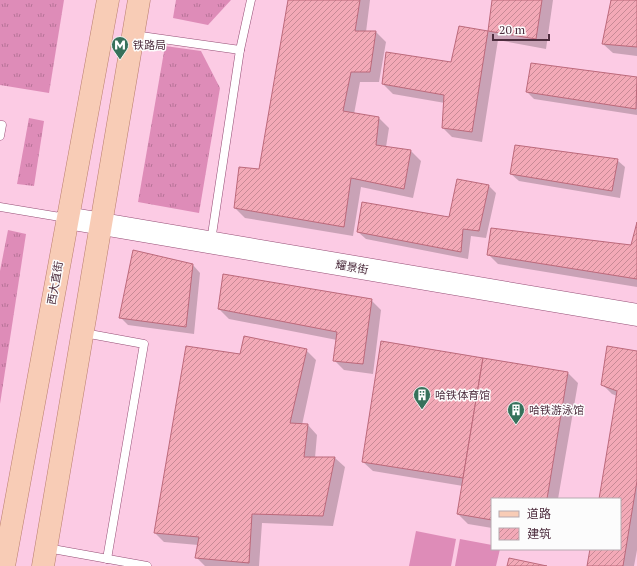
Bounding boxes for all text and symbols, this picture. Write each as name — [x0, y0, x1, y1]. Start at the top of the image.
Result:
scale bar — [493, 16, 549, 42]
text: 20 m — [499, 22, 526, 37]
metro station icon: 铁路局 — [110, 35, 130, 60]
place label: 铁路局 — [133, 38, 166, 52]
street label: 耀景街 — [335, 257, 369, 277]
street label: 西大直街 — [44, 260, 66, 306]
building icon: 哈铁体育馆 — [412, 385, 432, 410]
place label: 哈铁体育馆 — [435, 388, 490, 402]
building icon: 哈铁游泳馆 — [506, 400, 526, 425]
place label: 哈铁游泳馆 — [529, 403, 584, 417]
legend — [491, 498, 621, 550]
text: 道路 — [527, 506, 551, 521]
text: 建筑 — [527, 526, 551, 541]

